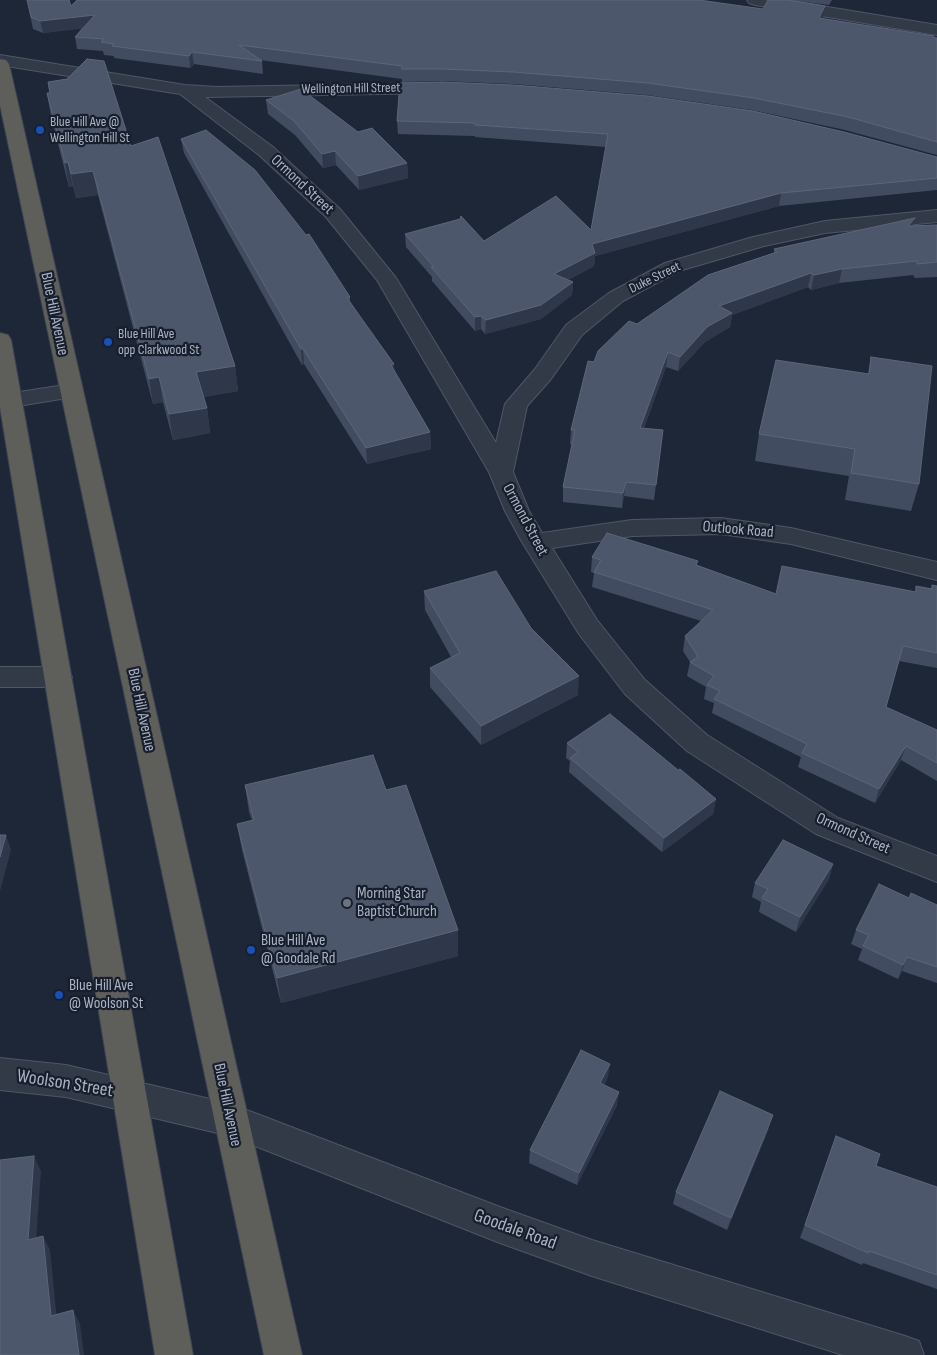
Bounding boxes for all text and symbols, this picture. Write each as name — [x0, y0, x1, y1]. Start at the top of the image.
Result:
street label: Wellington Hill Street — [301, 80, 401, 98]
place label: Blue Hill Ave @ Wellington Hill St — [50, 114, 130, 146]
marker: Blue Hill Ave @ Wellington Hill St — [34, 124, 46, 136]
street label: Ormond Street — [266, 151, 338, 219]
street label: Duke Street — [626, 258, 684, 298]
street label: Blue Hill Avenue — [36, 271, 72, 357]
place label: Blue Hill Ave opp Clarkwood St — [118, 326, 200, 358]
marker: Blue Hill Ave opp Clarkwood St — [102, 336, 114, 348]
street label: Ormond Street — [498, 481, 552, 559]
street label: Outlook Road — [702, 517, 774, 543]
street label: Blue Hill Avenue — [123, 667, 159, 753]
street label: Ormond Street — [813, 809, 893, 859]
place label: Morning Star Baptist Church — [357, 884, 437, 922]
marker: Morning Star Baptist Church — [341, 897, 353, 909]
place label: Blue Hill Ave @ Goodale Rd — [261, 931, 335, 969]
marker: Blue Hill Ave @ Goodale Rd — [245, 944, 257, 956]
place label: Blue Hill Ave @ Woolson St — [69, 976, 143, 1014]
marker: Blue Hill Ave @ Woolson St — [53, 989, 65, 1001]
street label: Blue Hill Avenue — [209, 1062, 245, 1148]
street label: Woolson Street — [15, 1065, 115, 1103]
street label: Goodale Road — [471, 1205, 559, 1255]

